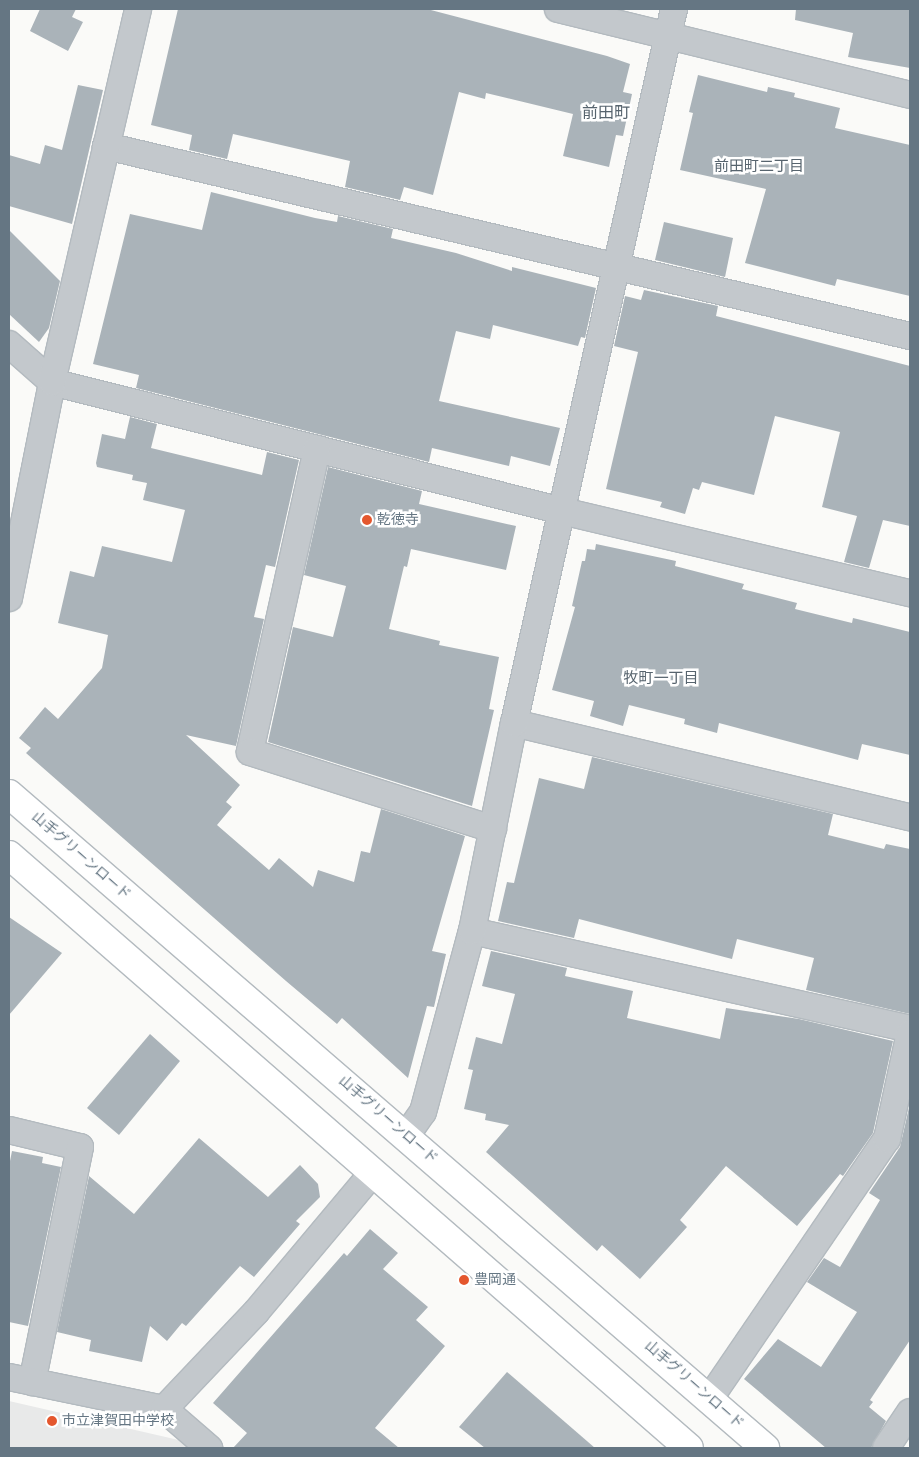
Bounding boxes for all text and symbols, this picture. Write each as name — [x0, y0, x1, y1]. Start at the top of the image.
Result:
district label: 前田町 — [582, 104, 630, 124]
district label: 前田町二丁目 — [714, 158, 804, 176]
place label: 乾徳寺 — [377, 512, 419, 528]
marker: 乾徳寺 — [361, 514, 373, 526]
district label: 牧町一丁目 — [624, 670, 698, 688]
street label: 山手グリーンロード — [28, 808, 134, 904]
street label: 山手グリーンロード — [335, 1072, 441, 1168]
place label: 豊岡通 — [474, 1272, 516, 1288]
marker: 豊岡通 — [458, 1274, 470, 1286]
street label: 山手グリーンロード — [641, 1337, 747, 1433]
place label: 市立津賀田中学校 — [62, 1413, 174, 1429]
marker: 市立津賀田中学校 — [46, 1415, 58, 1427]

